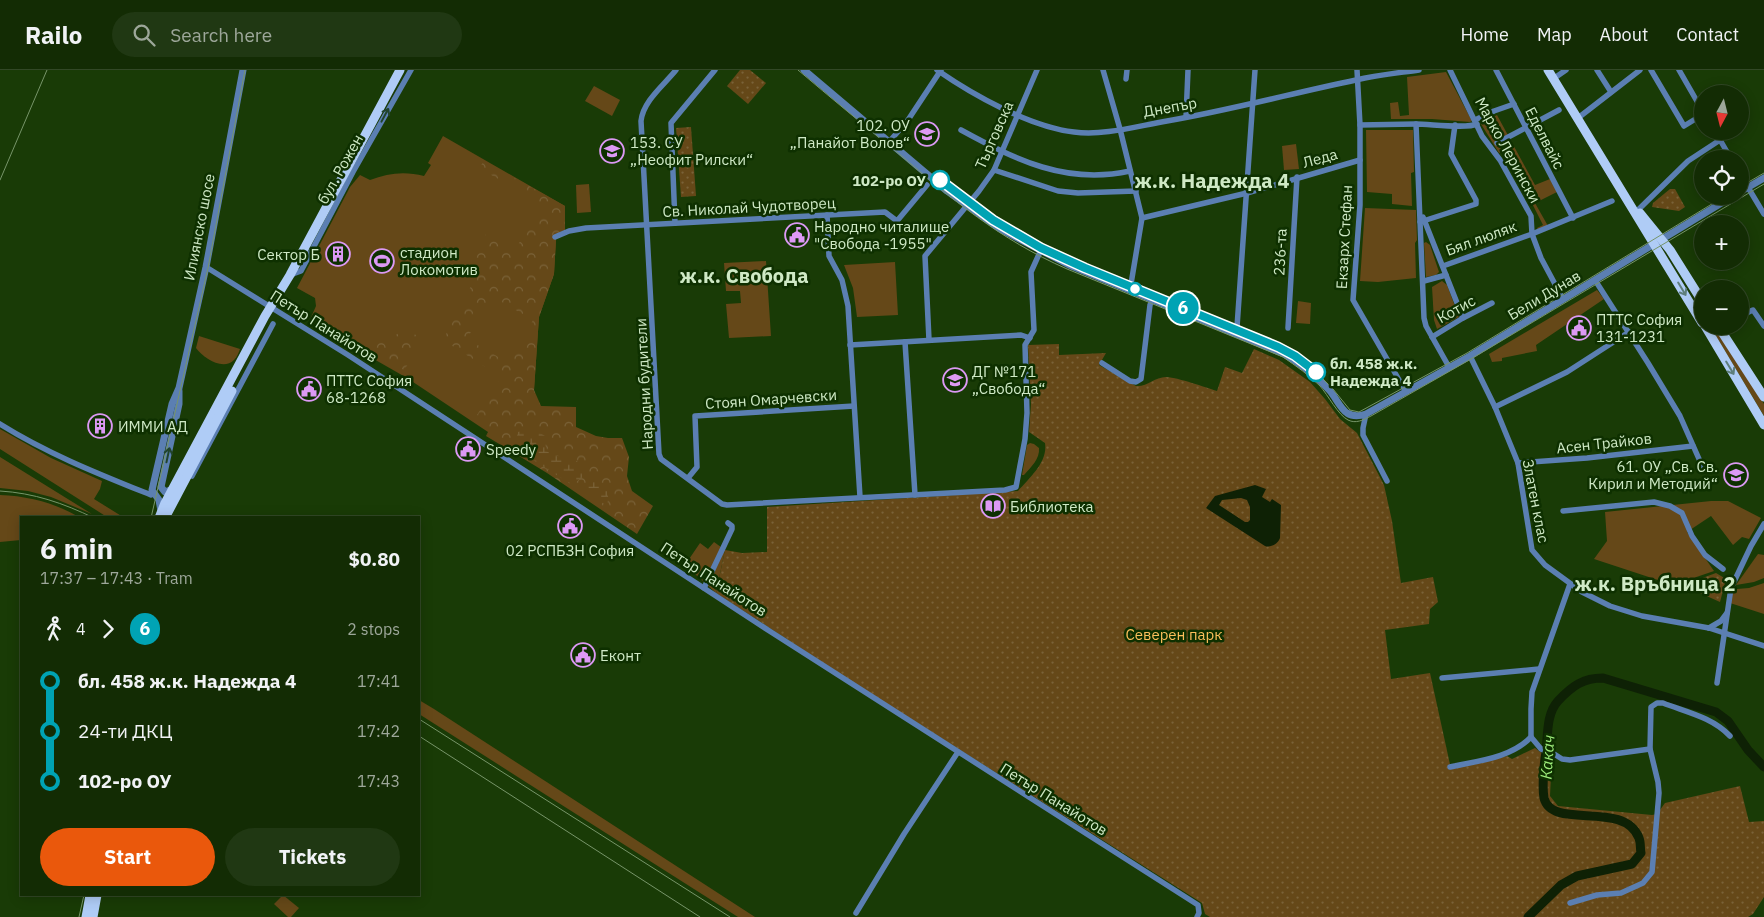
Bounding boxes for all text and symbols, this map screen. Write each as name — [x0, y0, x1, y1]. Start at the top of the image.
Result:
search box — [112, 12, 462, 57]
text: Railo — [25, 19, 82, 51]
icon: search — [130, 21, 158, 49]
text: Search here — [170, 23, 272, 47]
text: Home — [1461, 23, 1509, 46]
text: Map — [1537, 23, 1572, 46]
text: About — [1600, 23, 1648, 46]
text: Contact — [1676, 23, 1739, 46]
north arrow — [1694, 85, 1749, 140]
map controls — [1694, 85, 1749, 335]
street label: Днепър — [1142, 93, 1198, 121]
street label: Марко Лерински — [1471, 94, 1545, 206]
street label: Търговска — [971, 98, 1017, 172]
street label: Еделвайс — [1521, 104, 1569, 173]
one-way arrow — [381, 108, 390, 123]
place label: 102. ОУ „Панайот Волов“ — [790, 116, 910, 152]
school or university icon: 102. ОУ „Панайот Волов“ — [914, 121, 940, 147]
street label: бул. Рожен — [313, 131, 367, 207]
place label: 153. СУ „Неофит Рилски“ — [630, 133, 753, 169]
school or university icon: 153. СУ „Неофит Рилски“ — [599, 138, 625, 164]
street label: Леда — [1300, 144, 1340, 172]
button: locate — [1694, 150, 1749, 205]
district label: ж.к. Надежда 4 — [1135, 167, 1289, 194]
marker: 102-ро ОУ — [930, 170, 950, 190]
place label: 102-ро ОУ — [852, 171, 927, 190]
street label: Илиянско шосе — [179, 172, 219, 282]
street label: Екзарх Стефан — [1332, 184, 1356, 290]
street label: Св. Николай Чудотворец — [662, 193, 836, 221]
button: + — [1694, 215, 1749, 270]
street label: Бял люляк — [1443, 216, 1519, 260]
place label: Народно читалище "Свобода -1955" — [814, 217, 949, 253]
public building icon: Народно читалище "Свобода -1955" — [784, 222, 810, 248]
street label: 236-та — [1269, 228, 1291, 276]
building icon: Сектор Б — [325, 241, 351, 267]
place label: стадион Локомотив — [400, 243, 478, 279]
place label: Сектор Б — [257, 245, 320, 264]
sports icon: стадион Локомотив — [369, 248, 395, 274]
district label: ж.к. Свобода — [679, 262, 809, 289]
street label: Бели Дунав — [1504, 266, 1584, 324]
button: − — [1694, 280, 1749, 335]
one-way arrow — [1677, 281, 1687, 295]
unlabelled marker — [1128, 282, 1142, 296]
street label: Петър Панайотов — [267, 285, 381, 367]
street label: Котис — [1433, 290, 1479, 327]
line badge: 6 — [1167, 292, 1199, 324]
text: 6 — [1178, 296, 1188, 319]
place label: ПТТС София 131-1231 — [1596, 310, 1682, 346]
public building icon: ПТТС София 131-1231 — [1566, 315, 1592, 341]
street label: Народни будители — [631, 318, 657, 450]
place label: бл. 458 ж.к. Надежда 4 — [1330, 354, 1417, 390]
one-way arrow — [1726, 360, 1736, 374]
place label: ДГ №171 „Свобода“ — [972, 362, 1045, 398]
marker: бл. 458 ж.к. Надежда 4 — [1306, 362, 1326, 382]
school or university icon: ДГ №171 „Свобода“ — [942, 367, 968, 393]
place label: ПТТС София 68-1268 — [326, 371, 412, 407]
public building icon: ПТТС София 68-1268 — [296, 376, 322, 402]
street label: Стоян Омарчевски — [704, 385, 838, 413]
building icon: ИММИ АД — [87, 413, 113, 439]
place label: ИММИ АД — [118, 417, 188, 436]
street label: Асен Трайков — [1555, 429, 1653, 457]
public building icon: Speedy — [455, 436, 481, 462]
place label: Speedy — [486, 440, 537, 459]
one-way arrow — [164, 447, 173, 463]
place label: 61. ОУ „Св. Св. Кирил и Методий“ — [1588, 457, 1718, 493]
street label: Златен клас — [1519, 458, 1554, 545]
school or university icon: 61. ОУ „Св. Св. Кирил и Методий“ — [1723, 462, 1749, 488]
library icon: Библиотека — [980, 493, 1006, 519]
place label: Библиотека — [1010, 497, 1094, 516]
public building icon: 02 РСПБЗН София — [557, 513, 583, 539]
text: 6 min — [40, 530, 113, 567]
street label: Петър Панайотов — [657, 538, 771, 620]
place label: 02 РСПБЗН София — [506, 541, 634, 560]
text: $0.80 — [348, 547, 400, 571]
text: 17:37 – 17:43 · Tram — [40, 568, 193, 588]
district label: ж.к. Връбница 2 — [1574, 570, 1736, 597]
icon: walk — [40, 615, 68, 643]
icon: forward — [94, 615, 122, 643]
text: 6 — [140, 617, 150, 640]
text: 4 — [76, 619, 86, 639]
text: 2 stops — [347, 619, 400, 639]
park label: Северен парк — [1125, 625, 1223, 644]
public building icon: Еконт — [570, 642, 596, 668]
place label: Еконт — [600, 646, 641, 665]
text: бл. 458 ж.к. Надежда 4 — [78, 669, 296, 693]
text: 17:41 — [357, 671, 400, 691]
text: 24-ти ДКЦ — [78, 719, 173, 743]
text: 17:42 — [357, 721, 400, 741]
water label: Какач — [1535, 734, 1559, 780]
street label: Петър Панайотов — [997, 758, 1111, 840]
text: 102-ро ОУ — [78, 769, 172, 793]
text: 17:43 — [357, 771, 400, 791]
button: Start — [40, 828, 215, 886]
button: Tickets — [225, 828, 400, 886]

